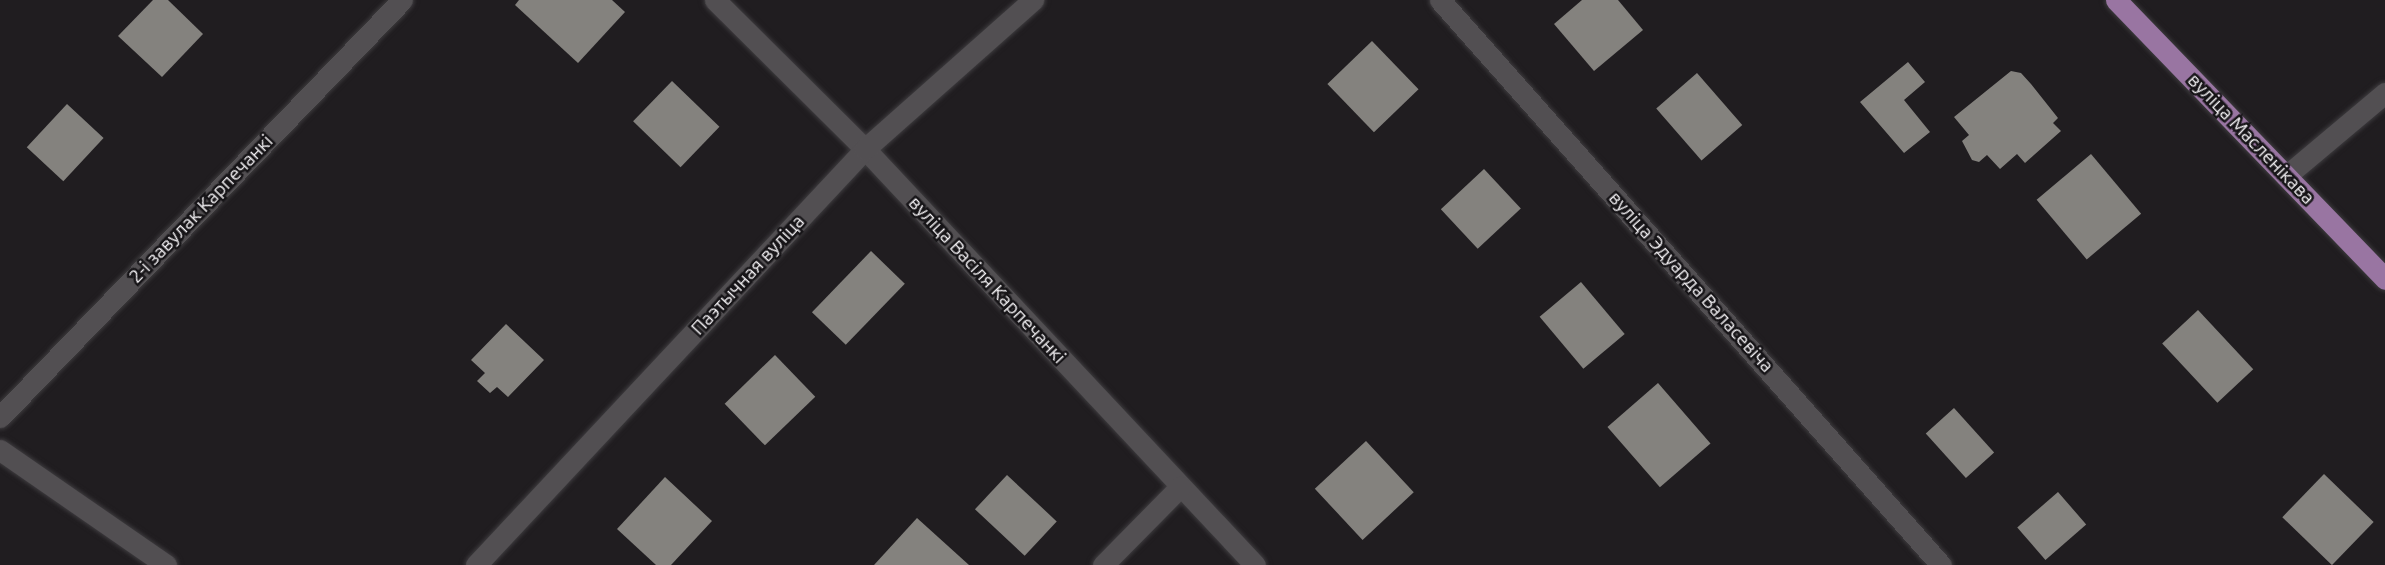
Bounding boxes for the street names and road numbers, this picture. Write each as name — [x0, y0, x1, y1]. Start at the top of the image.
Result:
street label: вуліца Масленікава — [2183, 69, 2319, 209]
street label: 2-і завулак Карпечанкі — [124, 130, 278, 288]
street label: вуліца Эдуарда Валасевіча — [1604, 187, 1778, 377]
street label: вуліца Васіля Карпечанкі — [904, 192, 1070, 368]
street label: Паэтычная вуліца — [687, 210, 809, 340]

